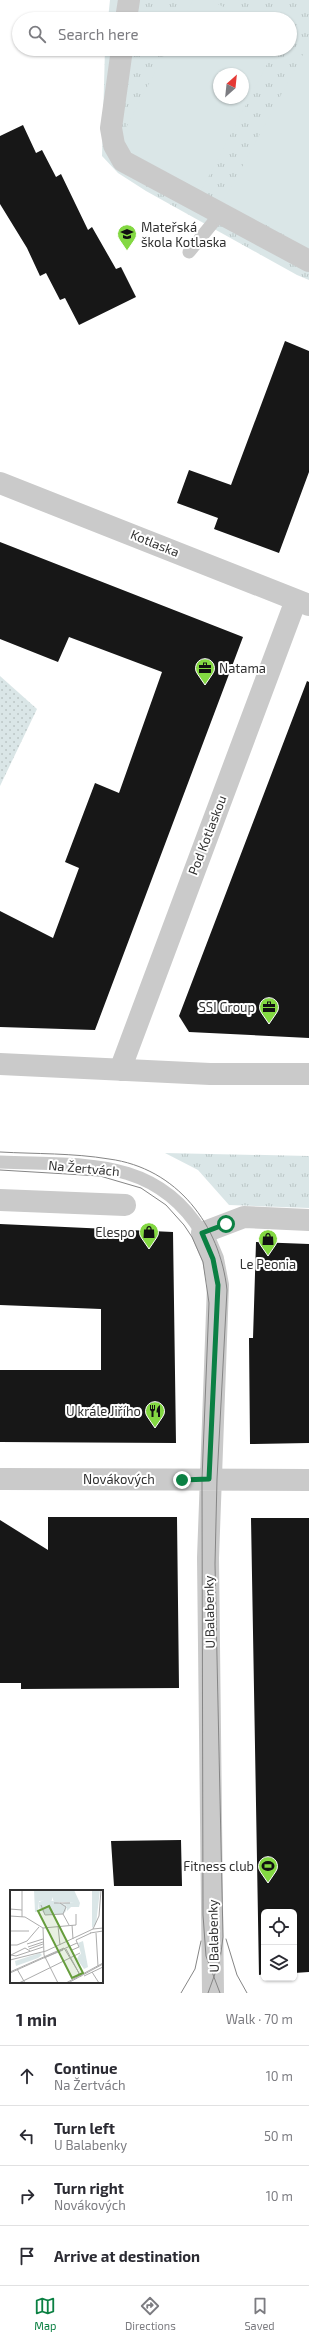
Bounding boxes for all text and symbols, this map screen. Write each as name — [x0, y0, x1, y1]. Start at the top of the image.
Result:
search box — [12, 12, 297, 56]
icon: search — [26, 23, 48, 45]
text: Search here — [58, 25, 139, 43]
north arrow — [213, 68, 249, 104]
place label: Mateřská škola Kotlaska — [141, 219, 227, 250]
school or university icon: Mateřská škola Kotlaska — [116, 223, 138, 251]
street label: Kotlaska — [128, 526, 182, 560]
office icon: Natama — [194, 657, 216, 685]
place label: Natama — [219, 660, 266, 676]
street label: Pod Kotlaskou — [184, 793, 230, 877]
office icon: SSI Group — [258, 996, 280, 1024]
place label: SSI Group — [199, 999, 255, 1015]
street label: Na Žertvách — [48, 1157, 120, 1179]
route start — [217, 1215, 235, 1233]
shop icon: Elespo — [138, 1221, 160, 1249]
place label: Elespo — [95, 1224, 135, 1240]
shop icon: Le Peonia — [257, 1228, 279, 1256]
place label: Le Peonia — [240, 1256, 296, 1272]
restaurant icon: U krále Jiřího — [144, 1400, 166, 1428]
place label: U krále Jiřího — [66, 1403, 141, 1419]
street label: Novákových — [83, 1471, 155, 1487]
route end — [173, 1471, 191, 1489]
street label: U Balabenky — [200, 1575, 218, 1649]
sports icon: Fitness club — [257, 1855, 279, 1883]
place label: Fitness club — [183, 1858, 254, 1874]
inset map — [10, 1890, 103, 1983]
street label: U Balabenky — [204, 1899, 222, 1973]
map controls — [261, 1909, 297, 1981]
button: locate — [261, 1909, 297, 1945]
button: layers — [261, 1945, 297, 1981]
text: 1 min — [16, 2009, 57, 2029]
text: Walk · 70 m — [226, 2011, 293, 2027]
text: Continue — [54, 2059, 117, 2077]
icon: ahead — [16, 2065, 38, 2087]
text: 10 m — [266, 2068, 293, 2084]
text: Na Žertvách — [54, 2077, 126, 2093]
text: Turn left — [54, 2119, 115, 2137]
icon: left — [16, 2125, 38, 2147]
text: 50 m — [264, 2128, 293, 2144]
text: U Balabenky — [54, 2137, 127, 2153]
text: Turn right — [54, 2179, 124, 2197]
icon: right — [16, 2185, 38, 2207]
text: 10 m — [266, 2188, 293, 2204]
text: Novákových — [54, 2197, 126, 2213]
icon: arrive — [16, 2245, 38, 2267]
text: Arrive at destination — [54, 2247, 200, 2265]
tab: Map — [34, 2295, 56, 2332]
tab: Directions — [125, 2295, 176, 2332]
tab: Saved — [244, 2295, 275, 2332]

